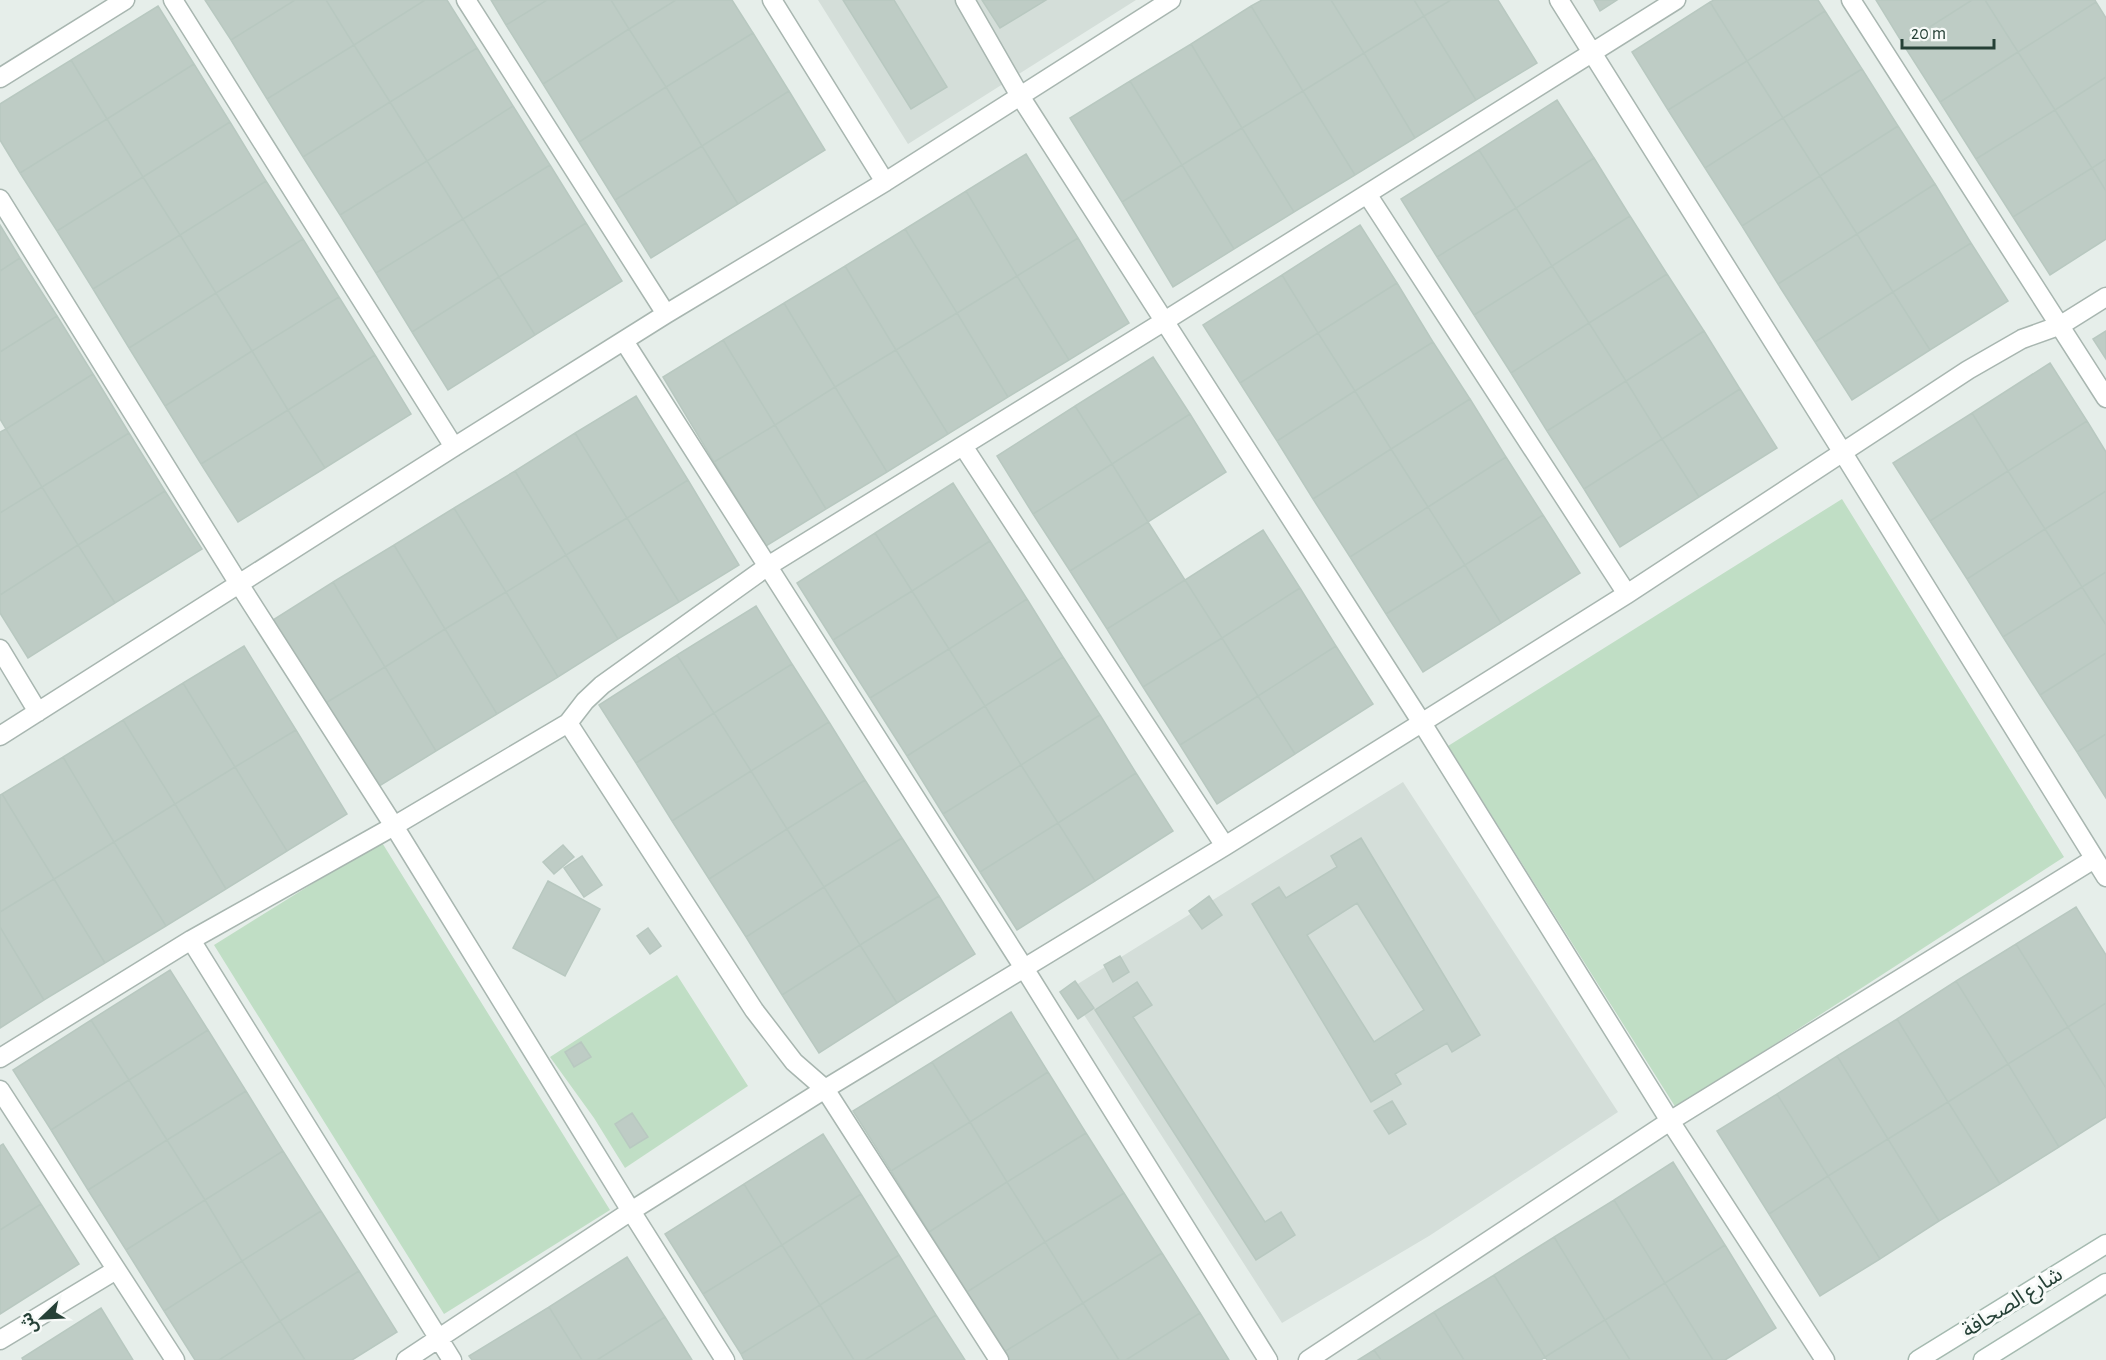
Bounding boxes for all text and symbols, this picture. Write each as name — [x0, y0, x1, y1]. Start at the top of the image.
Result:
scale bar — [1902, 12, 1994, 50]
text: 20 m — [1911, 25, 1946, 43]
street label: شارع الصحافة — [1958, 1263, 2068, 1345]
north arrow — [12, 1288, 72, 1348]
text: ش — [17, 1310, 42, 1337]

